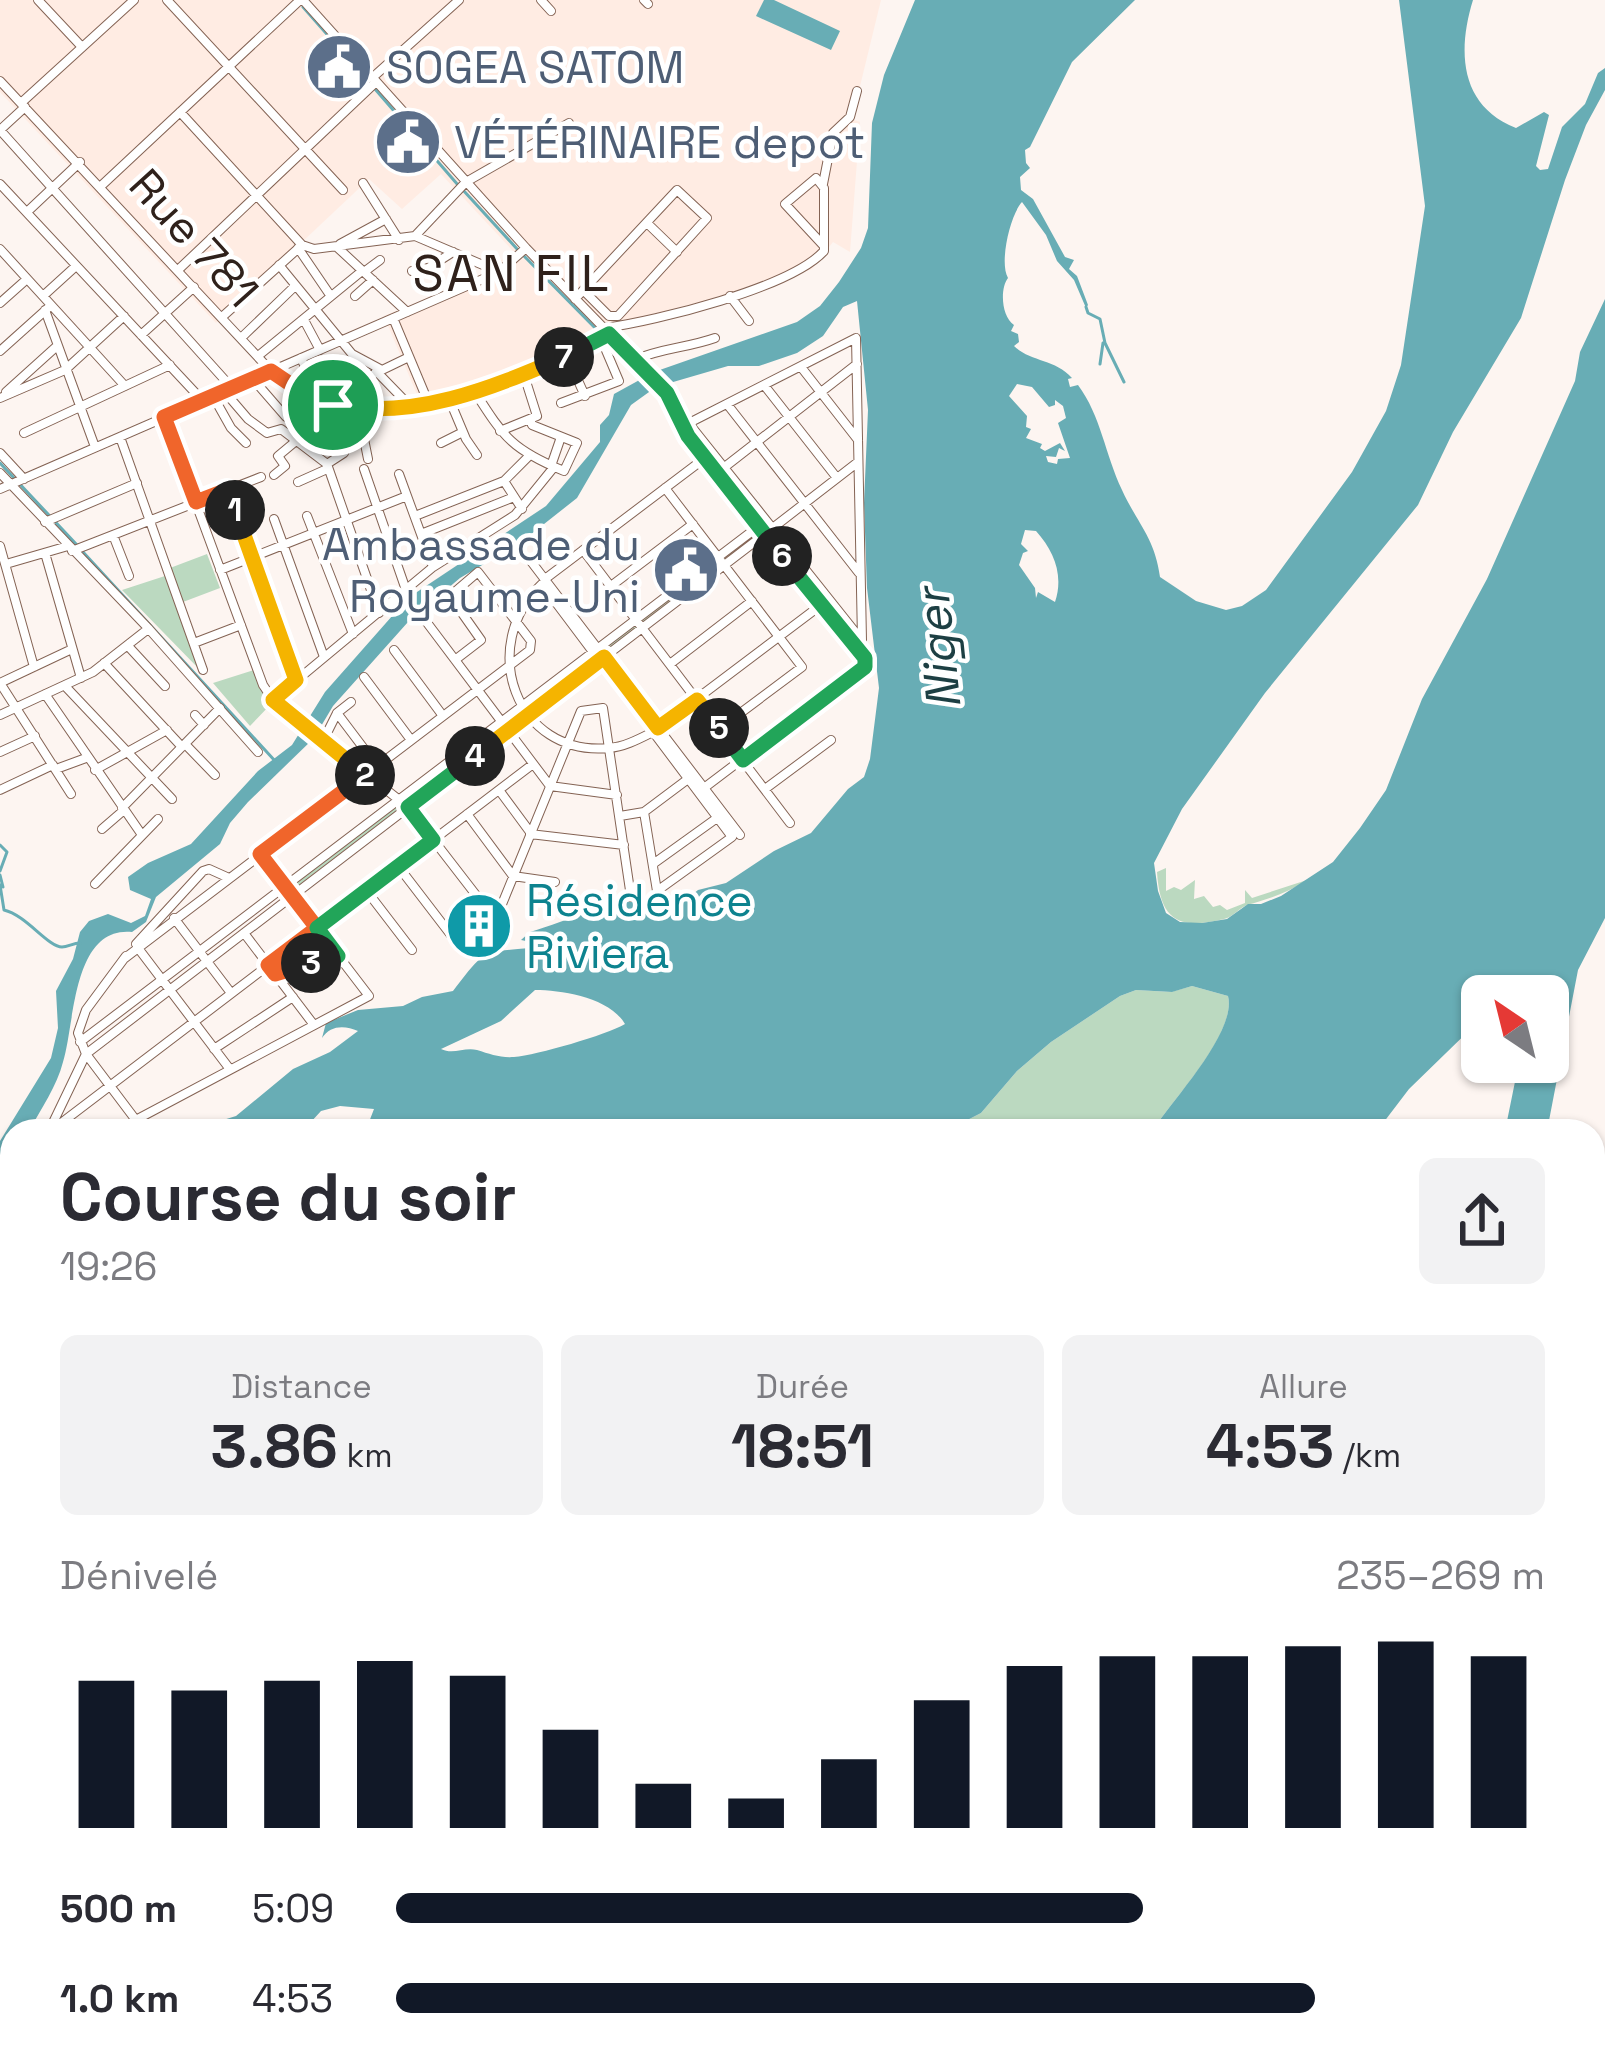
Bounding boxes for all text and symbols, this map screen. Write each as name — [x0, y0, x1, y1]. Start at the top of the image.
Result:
public building icon: SOGEA SATOM — [304, 32, 374, 102]
place label: SOGEA SATOM — [386, 39, 685, 96]
public building icon: VÉTÉRINAIRE depot — [373, 107, 443, 177]
place label: VÉTÉRINAIRE depot — [454, 114, 865, 171]
street label: Rue 781 — [117, 157, 271, 319]
district label: SAN FIL — [412, 241, 612, 306]
pin: 7 — [534, 327, 594, 387]
text: 7 — [555, 336, 573, 378]
pin — [282, 354, 384, 456]
icon: arrive — [300, 372, 366, 438]
pin: 1 — [205, 480, 265, 540]
text: 1 — [228, 489, 242, 531]
place label: Ambassade du Royaume-Uni — [322, 516, 640, 625]
pin: 6 — [752, 526, 812, 586]
public building icon: Ambassade du Royaume-Uni — [651, 535, 721, 605]
text: 6 — [772, 535, 792, 577]
water label: Niger — [901, 581, 975, 712]
pin: 5 — [689, 698, 749, 758]
text: 5 — [709, 707, 729, 749]
pin: 4 — [445, 726, 505, 786]
text: 4 — [465, 735, 486, 777]
pin: 2 — [335, 745, 395, 805]
text: 2 — [355, 754, 375, 796]
place label: Résidence Riviera — [526, 872, 753, 981]
building icon: Résidence Riviera — [444, 891, 514, 961]
pin: 3 — [281, 933, 341, 993]
text: 3 — [301, 942, 321, 984]
north arrow — [1461, 975, 1569, 1083]
map controls — [1461, 975, 1569, 1083]
text: Course du soir — [60, 1155, 517, 1239]
button: share — [1419, 1158, 1545, 1284]
text: 19:26 — [60, 1242, 157, 1291]
text: Distance — [231, 1366, 372, 1408]
text: Durée — [756, 1366, 849, 1408]
text: Allure — [1259, 1366, 1348, 1408]
text: 3.86 — [210, 1408, 338, 1485]
text: 18:51 — [731, 1408, 874, 1485]
text: 4:53 — [1206, 1408, 1334, 1485]
text: km — [338, 1435, 393, 1477]
text: /km — [1334, 1435, 1401, 1477]
text: Dénivelé — [60, 1551, 218, 1600]
text: 235–269 m — [1336, 1551, 1545, 1600]
text: 500 m — [60, 1884, 177, 1933]
text: 5:09 — [252, 1884, 334, 1933]
text: 1.0 km — [60, 1974, 179, 2023]
text: 4:53 — [252, 1974, 333, 2023]

